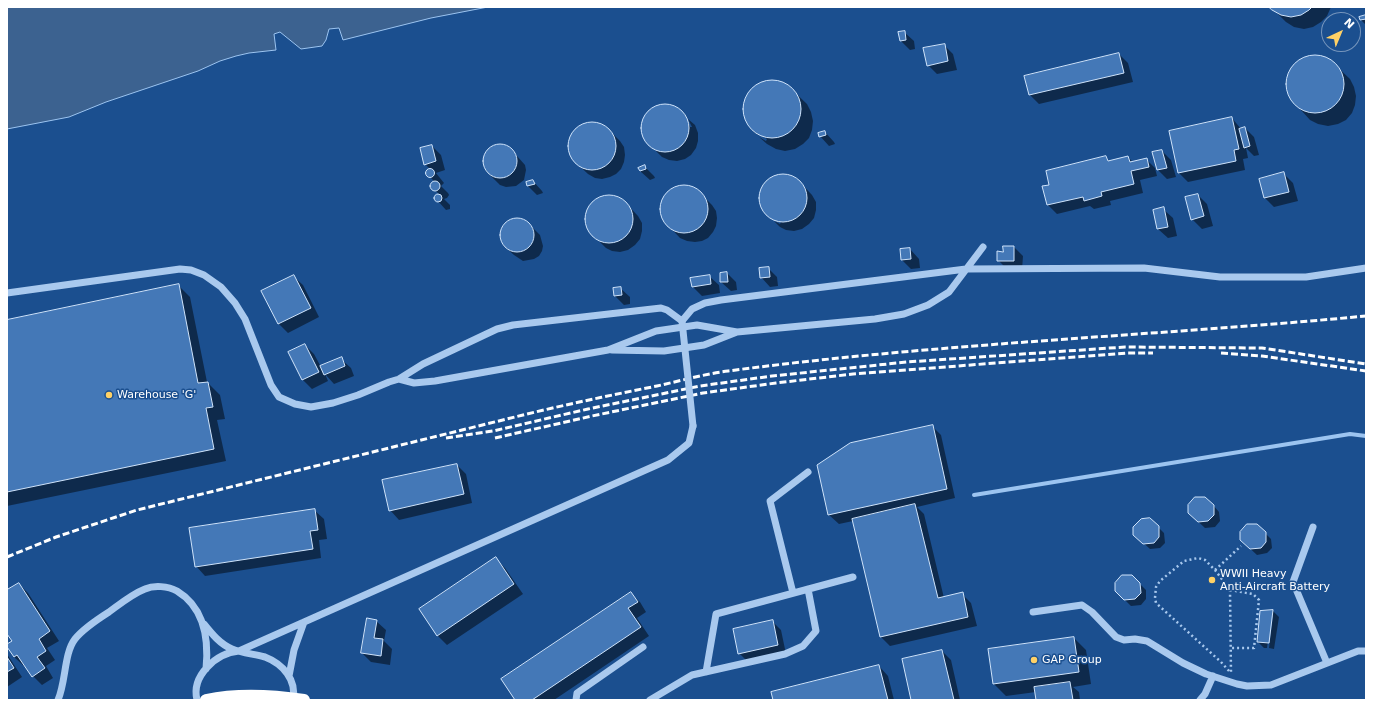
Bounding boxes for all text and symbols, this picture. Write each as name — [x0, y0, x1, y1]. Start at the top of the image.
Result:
north arrow — [1321, 12, 1361, 52]
text: N — [1341, 16, 1357, 32]
place label: Warehouse 'G' — [117, 388, 196, 402]
marker: Warehouse 'G' — [104, 390, 114, 400]
place label: WWII Heavy Anti-Aircraft Battery — [1220, 567, 1330, 593]
marker: WWII Heavy Anti-Aircraft Battery — [1207, 575, 1217, 585]
place label: GAP Group — [1042, 653, 1102, 667]
marker: GAP Group — [1029, 655, 1039, 665]

